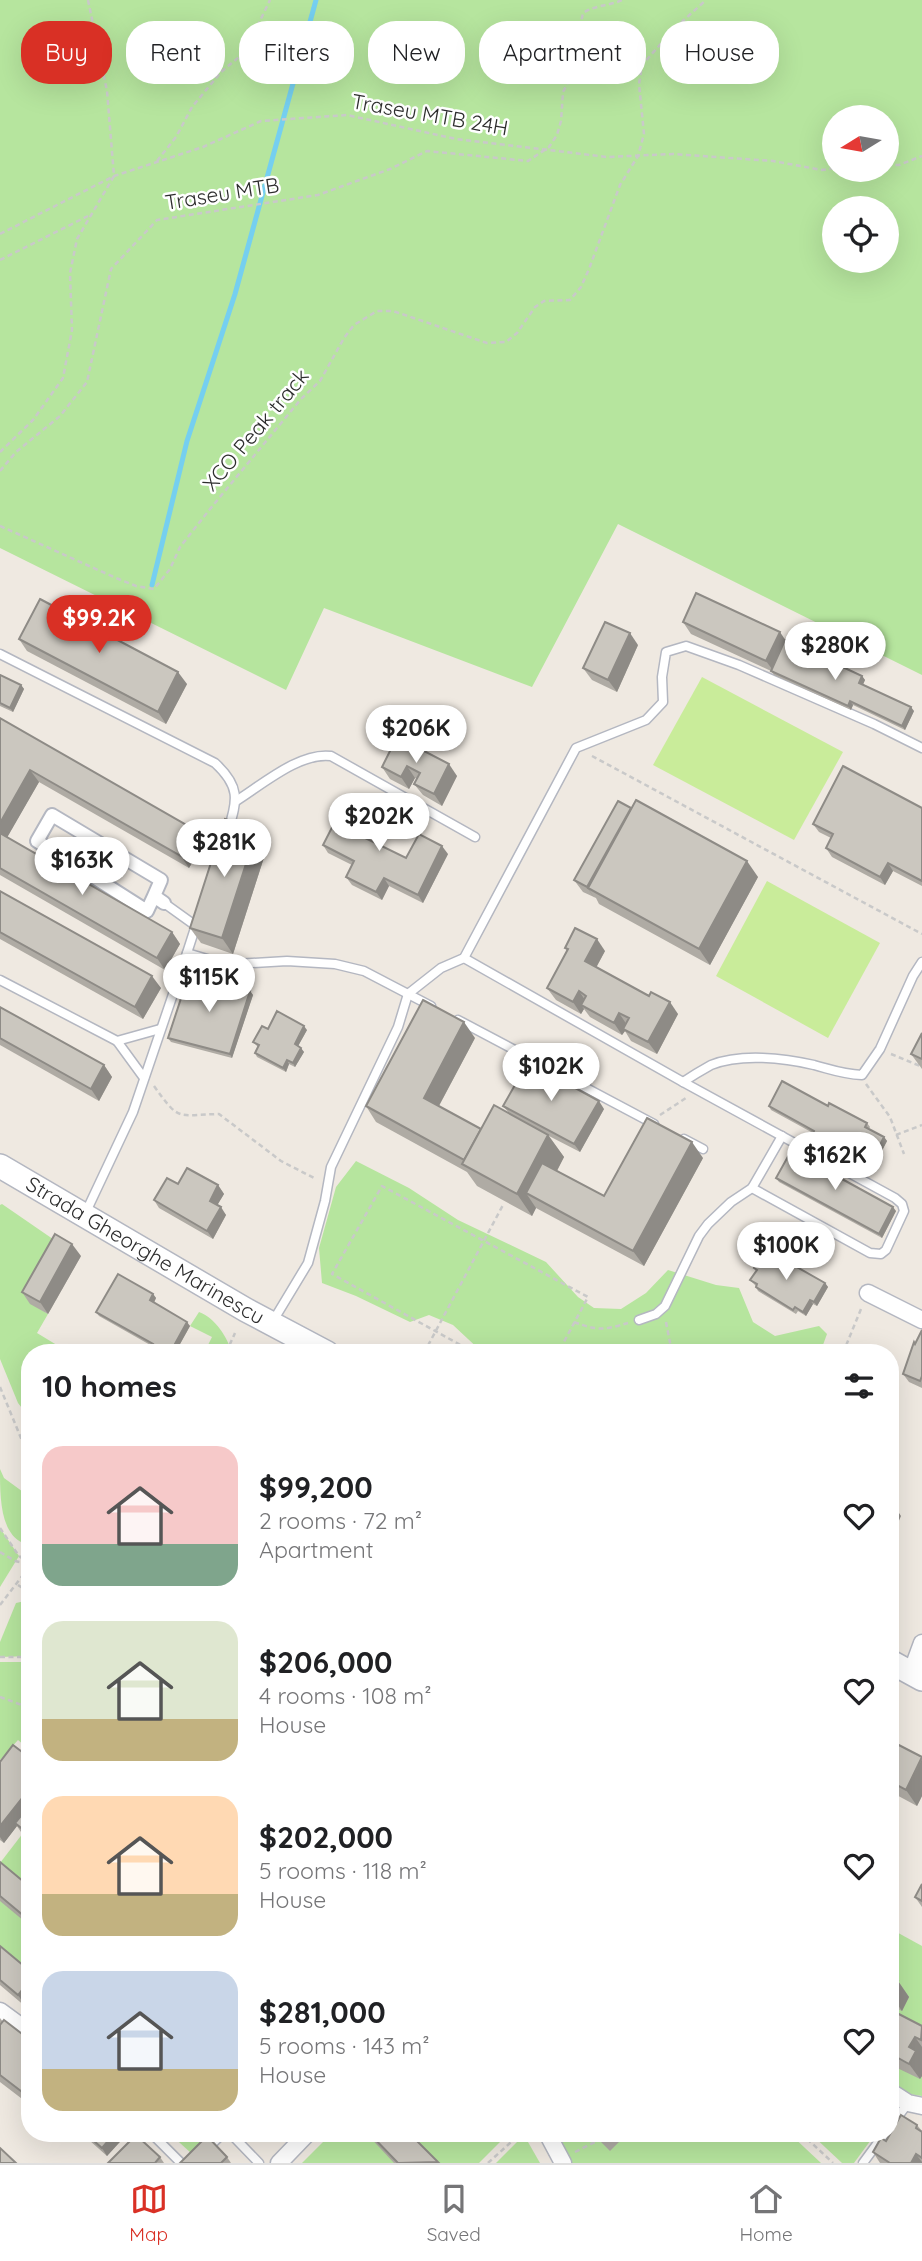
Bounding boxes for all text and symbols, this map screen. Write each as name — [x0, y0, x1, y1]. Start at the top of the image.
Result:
chip: Buy — [21, 21, 112, 84]
chip: Rent — [126, 21, 225, 84]
chip: Filters — [239, 21, 354, 84]
chip: New — [368, 21, 465, 84]
chip: Apartment — [479, 21, 646, 84]
chip: House — [660, 21, 779, 84]
street label: Traseu MTB 24H — [350, 87, 510, 141]
north arrow — [822, 105, 900, 182]
map controls — [822, 105, 899, 273]
street label: Traseu MTB — [163, 171, 281, 215]
button: locate — [822, 196, 899, 273]
street label: XCO Peak track — [197, 363, 314, 496]
pin: $99.2K — [42, 596, 156, 655]
text: $99.2K — [63, 603, 135, 632]
pin: $280K — [786, 622, 884, 682]
text: $280K — [801, 630, 869, 659]
pin: $206K — [367, 706, 465, 765]
text: $206K — [382, 713, 450, 742]
pin: $202K — [330, 794, 428, 853]
text: $202K — [344, 801, 414, 830]
pin: $281K — [175, 820, 273, 879]
text: $281K — [192, 827, 256, 856]
pin: $163K — [33, 838, 131, 897]
text: $163K — [51, 845, 113, 874]
pin: $115K — [160, 954, 258, 1014]
text: $115K — [179, 962, 239, 991]
pin: $102K — [502, 1044, 600, 1103]
text: $102K — [519, 1051, 583, 1080]
pin: $162K — [786, 1132, 884, 1192]
text: $162K — [803, 1140, 867, 1169]
street label: Strada Gheorghe Marinescu — [22, 1170, 269, 1329]
pin: $100K — [737, 1222, 835, 1282]
text: $100K — [753, 1230, 819, 1259]
text: 10 homes — [42, 1367, 177, 1405]
icon: filters — [840, 1367, 878, 1405]
text: $99,200 — [259, 1468, 373, 1506]
icon: home — [98, 1474, 182, 1558]
icon: heart — [840, 1497, 878, 1535]
text: 2 rooms · 72 m² — [259, 1506, 422, 1535]
text: Apartment — [259, 1535, 373, 1564]
text: $206,000 — [259, 1643, 393, 1681]
icon: home — [98, 1649, 182, 1733]
icon: heart — [840, 1672, 878, 1710]
text: 4 rooms · 108 m² — [259, 1681, 432, 1710]
text: House — [259, 1710, 326, 1739]
text: $202,000 — [259, 1818, 393, 1856]
icon: home — [98, 1824, 182, 1908]
icon: heart — [840, 1847, 878, 1885]
text: 5 rooms · 118 m² — [259, 1856, 427, 1885]
text: House — [259, 1885, 326, 1914]
text: $281,000 — [259, 1993, 386, 2031]
icon: home — [98, 1999, 182, 2083]
icon: heart — [840, 2022, 878, 2060]
text: 5 rooms · 143 m² — [259, 2031, 430, 2060]
text: House — [259, 2060, 326, 2089]
tab: Map — [129, 2180, 168, 2246]
tab: Saved — [427, 2180, 481, 2246]
tab: Home — [739, 2180, 793, 2246]

